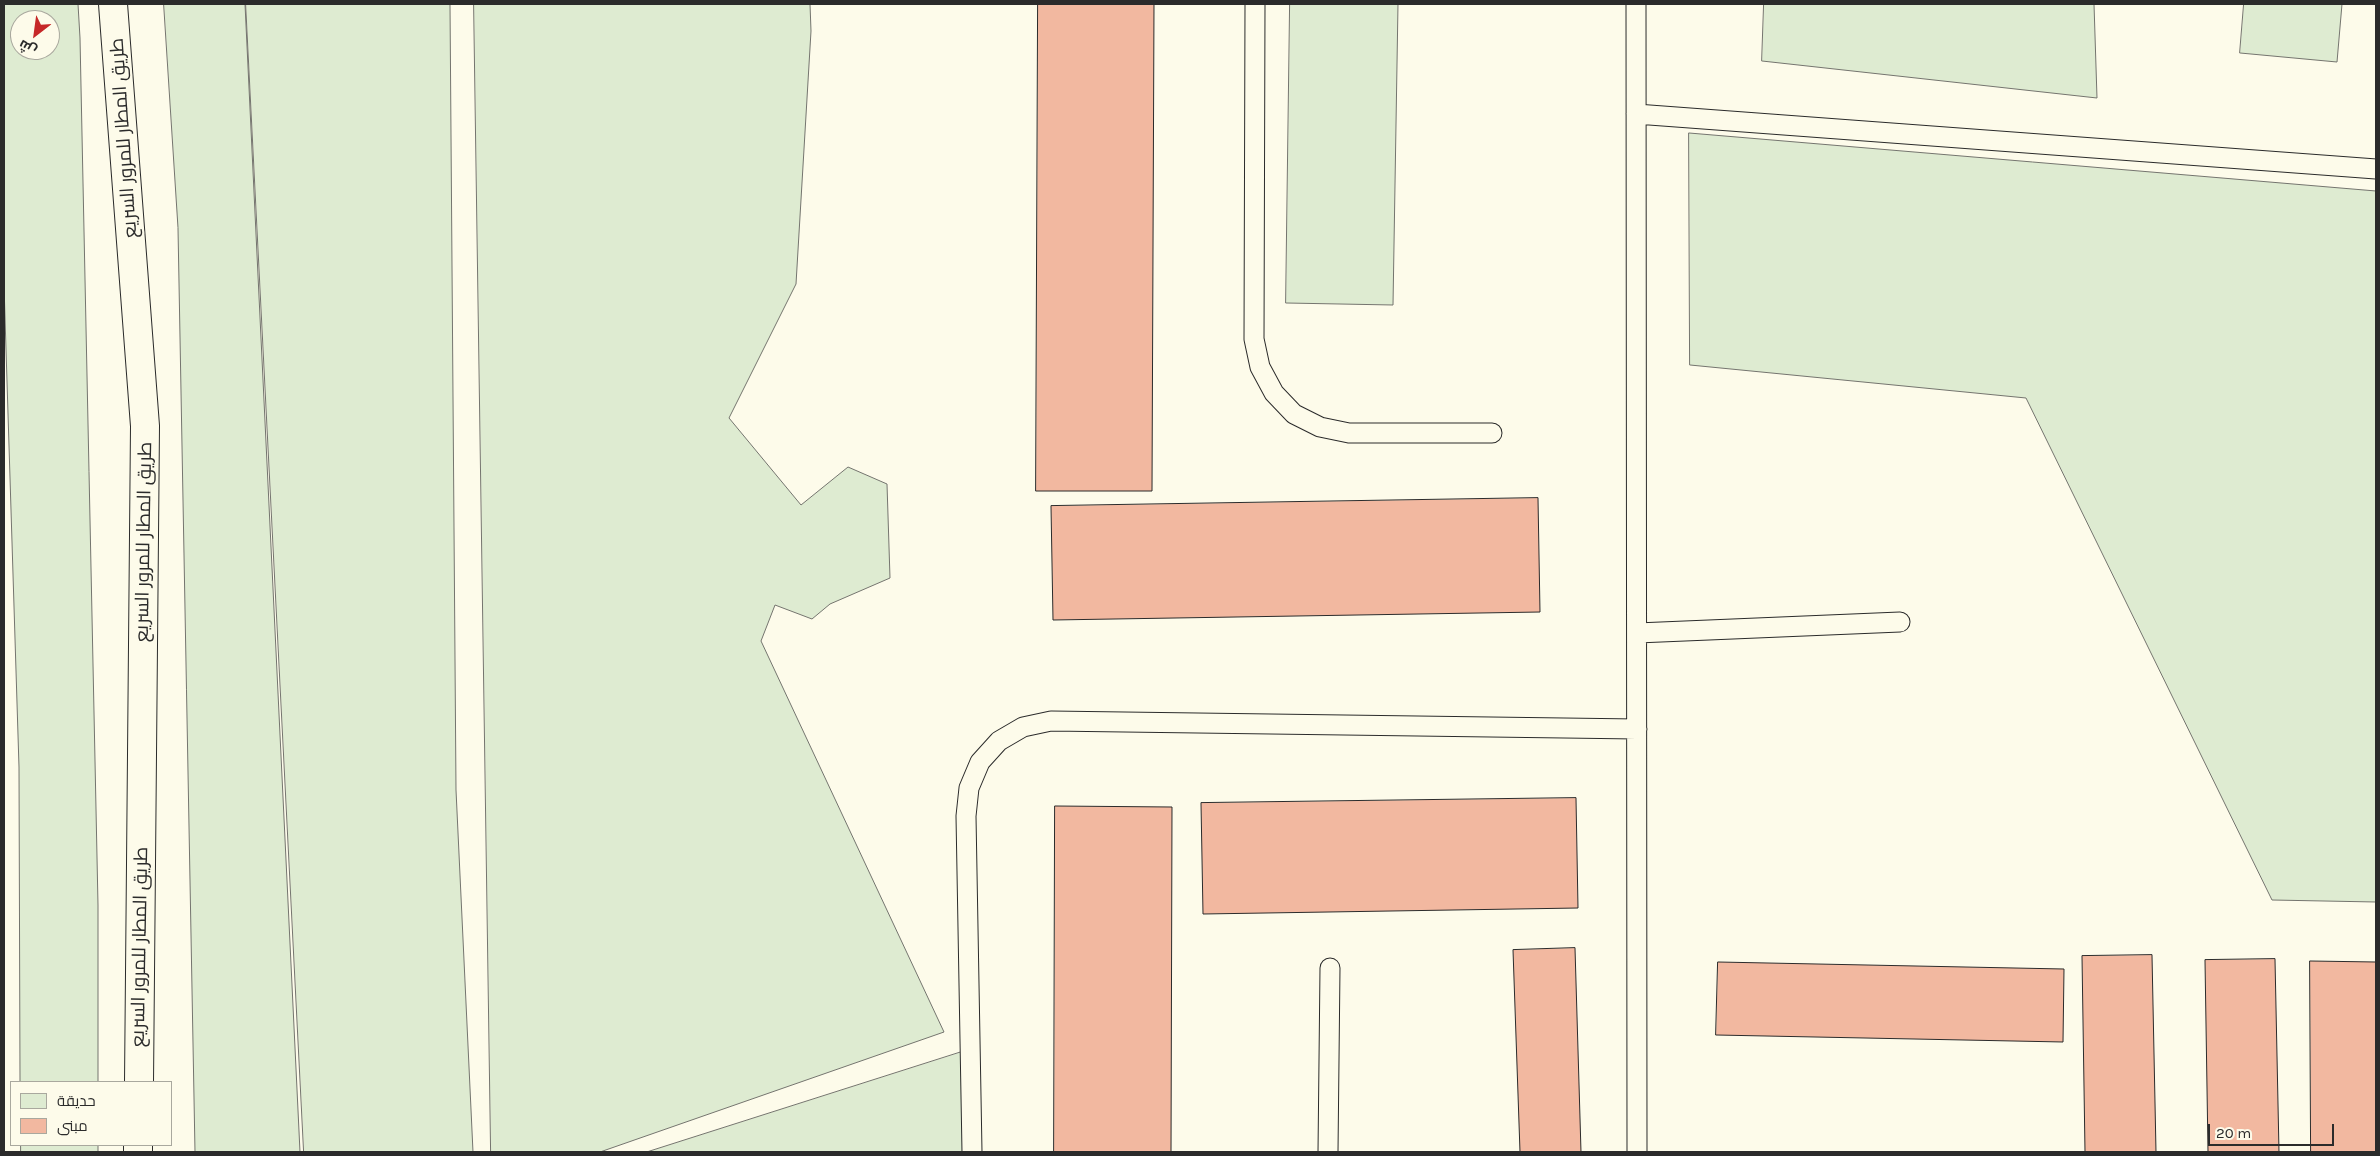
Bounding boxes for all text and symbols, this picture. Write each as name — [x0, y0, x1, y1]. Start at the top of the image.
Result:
north arrow — [10, 10, 60, 60]
text: ش — [16, 36, 40, 59]
street label: طريق المطار للمرور السريع — [106, 37, 142, 239]
street label: طريق المطار للمرور السريع — [131, 442, 157, 642]
street label: طريق المطار للمرور السريع — [127, 847, 153, 1047]
legend — [10, 1081, 172, 1146]
text: حديقة — [57, 1092, 96, 1110]
scale bar — [2210, 1114, 2336, 1146]
text: مبنى — [57, 1117, 88, 1135]
text: 20 m — [2216, 1124, 2251, 1142]

